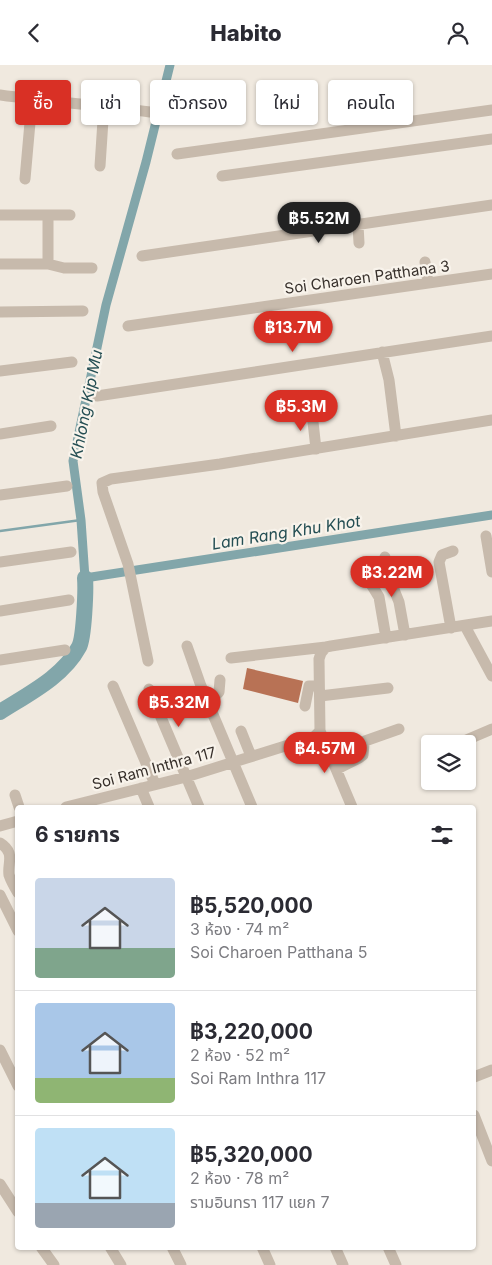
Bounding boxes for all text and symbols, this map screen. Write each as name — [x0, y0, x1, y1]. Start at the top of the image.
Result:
icon: back — [20, 19, 48, 47]
icon: person — [444, 19, 472, 47]
text: Habito — [210, 20, 282, 46]
chip: ซื้อ — [15, 80, 71, 125]
chip: เช่า — [81, 80, 140, 125]
chip: ตัวกรอง — [150, 80, 246, 125]
chip: ใหม่ — [256, 80, 318, 125]
chip: คอนโด — [328, 80, 413, 125]
pin: ฿5.52M — [278, 201, 360, 244]
text: ฿5.52M — [289, 208, 349, 228]
street label: Soi Charoen Patthana 3 — [283, 256, 451, 298]
pin: ฿13.7M — [252, 311, 334, 353]
text: ฿13.7M — [265, 317, 321, 337]
water label: Khlong Kip Mu — [66, 348, 106, 460]
pin: ฿5.3M — [266, 389, 336, 432]
text: ฿5.3M — [276, 396, 326, 416]
water label: Lam Rang Khu Khot — [210, 510, 363, 554]
pin: ฿3.22M — [351, 555, 433, 598]
text: ฿3.22M — [362, 562, 422, 582]
pin: ฿5.32M — [138, 685, 220, 728]
text: ฿5.32M — [149, 692, 209, 712]
pin: ฿4.57M — [284, 731, 366, 774]
map controls — [421, 735, 476, 790]
button: layers — [421, 735, 476, 790]
text: ฿4.57M — [295, 738, 355, 758]
street label: Soi Ram Inthra 117 — [90, 742, 218, 794]
icon: filters — [428, 821, 456, 849]
text: 6 รายการ — [35, 822, 120, 847]
text: ฿5,520,000 — [190, 893, 313, 918]
icon: home — [75, 898, 135, 958]
text: 3 ห้อง · 74 m² — [190, 919, 289, 939]
text: Soi Charoen Patthana 5 — [190, 942, 367, 962]
text: ฿3,220,000 — [190, 1019, 313, 1044]
icon: home — [75, 1023, 135, 1083]
text: 2 ห้อง · 52 m² — [190, 1045, 290, 1065]
text: Soi Ram Inthra 117 — [190, 1068, 326, 1088]
text: ฿5,320,000 — [190, 1142, 313, 1167]
icon: home — [75, 1148, 135, 1208]
text: 2 ห้อง · 78 m² — [190, 1168, 289, 1188]
text: รามอินทรา 117 แยก 7 — [190, 1192, 330, 1212]

